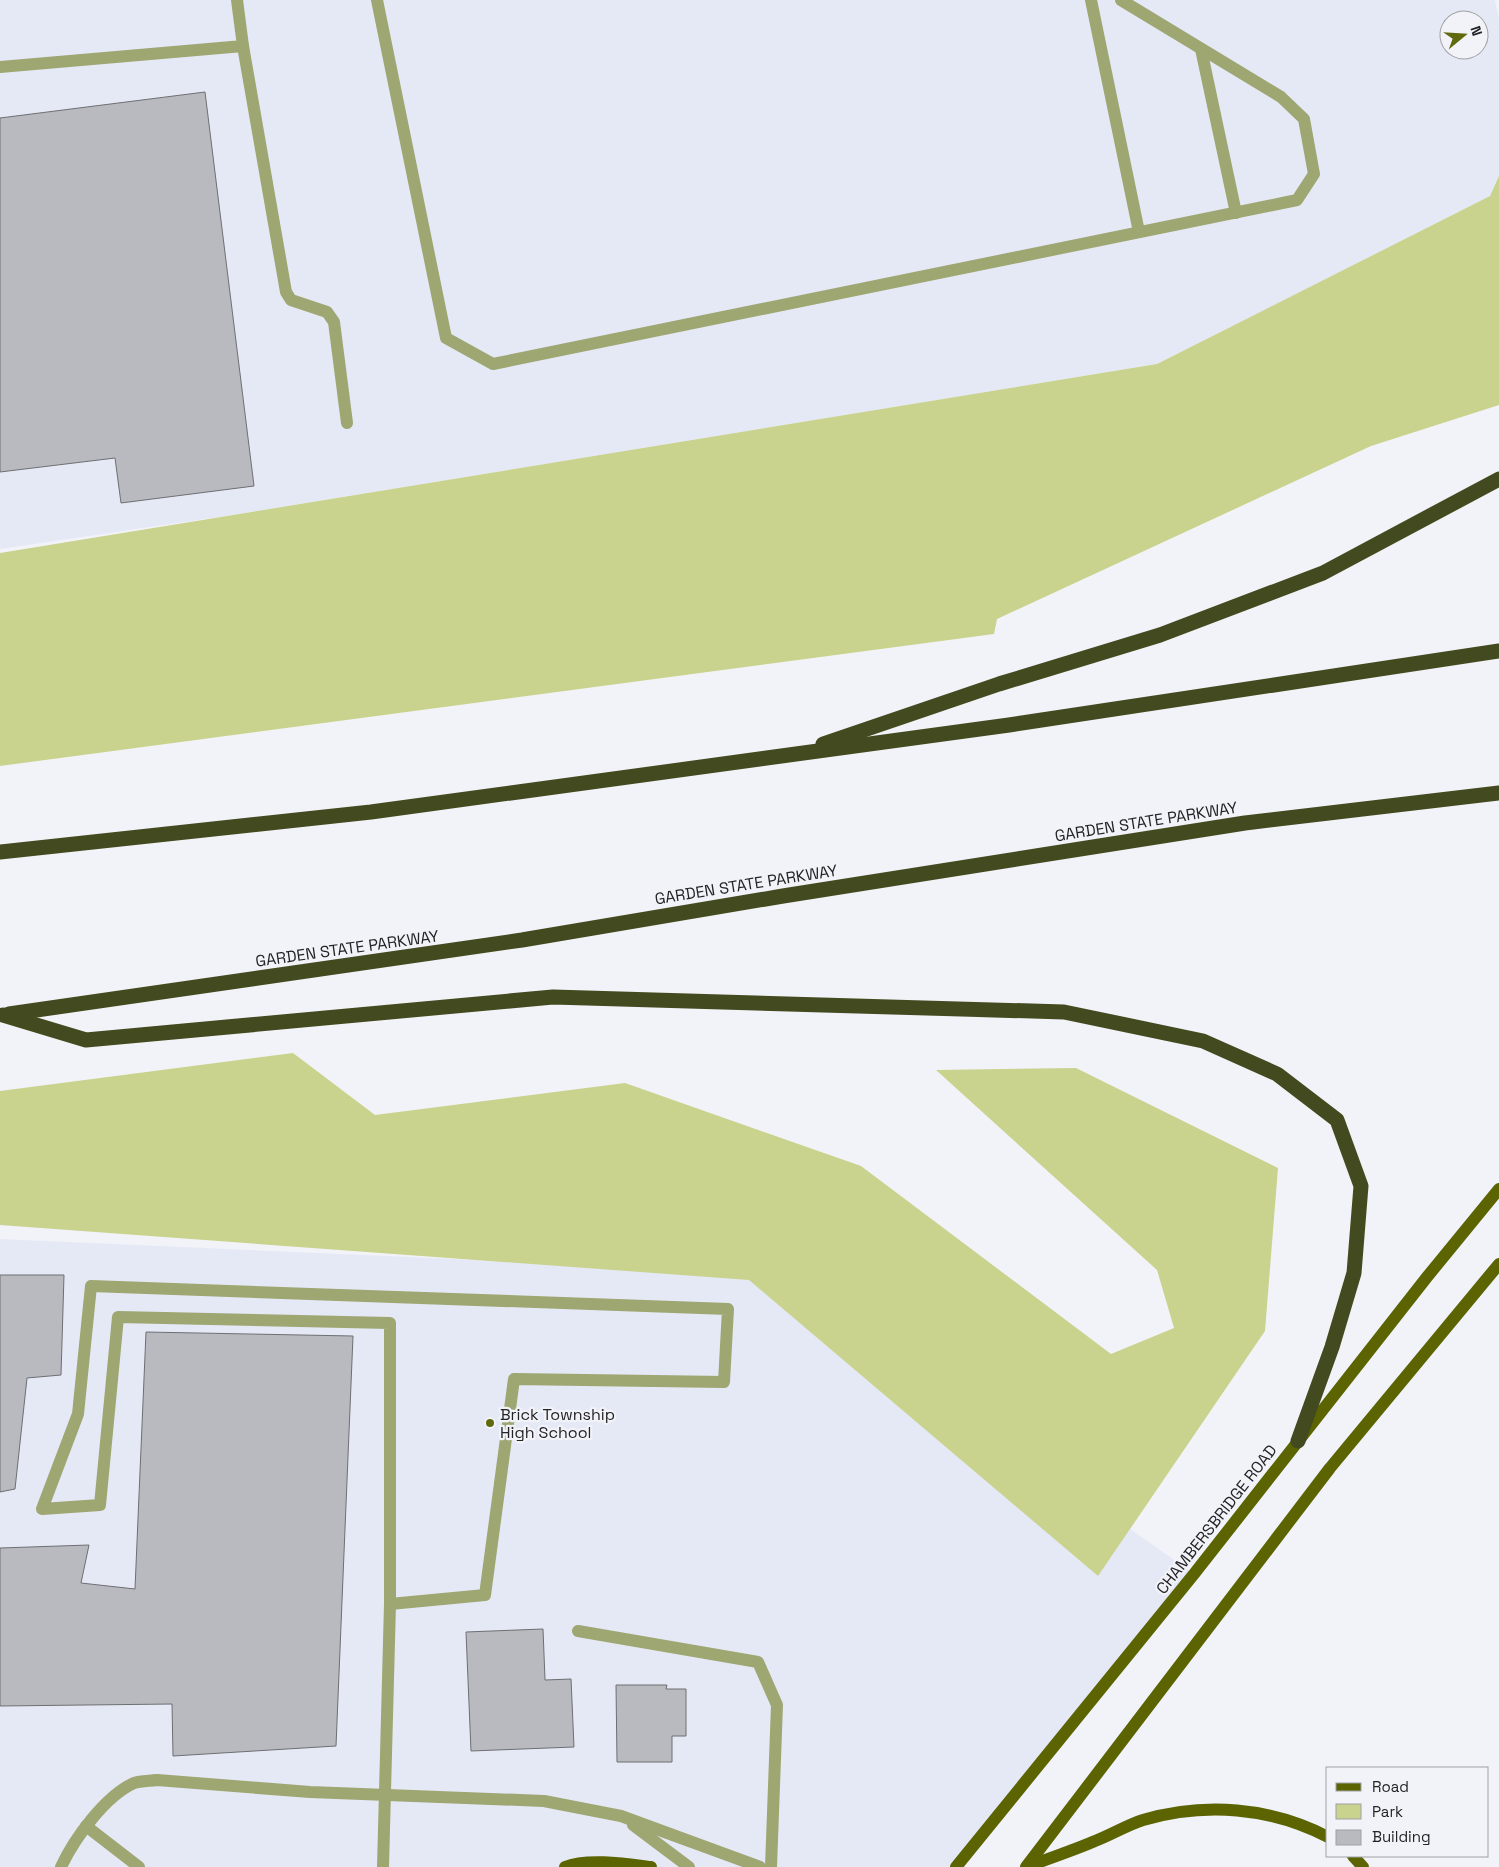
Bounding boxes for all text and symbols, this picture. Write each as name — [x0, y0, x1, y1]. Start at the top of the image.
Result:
north arrow — [1439, 10, 1489, 60]
text: N — [1466, 24, 1486, 38]
street label: GARDEN STATE PARKWAY — [1053, 797, 1239, 846]
street label: GARDEN STATE PARKWAY — [653, 860, 839, 909]
street label: GARDEN STATE PARKWAY — [254, 925, 440, 972]
place label: Brick Township High School — [500, 1404, 615, 1443]
marker: Brick Township High School — [484, 1417, 496, 1429]
street label: CHAMBERSBRIDGE ROAD — [1151, 1440, 1281, 1598]
legend — [1326, 1767, 1489, 1857]
text: Road — [1372, 1777, 1409, 1796]
text: Park — [1372, 1802, 1403, 1821]
text: Building — [1372, 1827, 1431, 1846]

